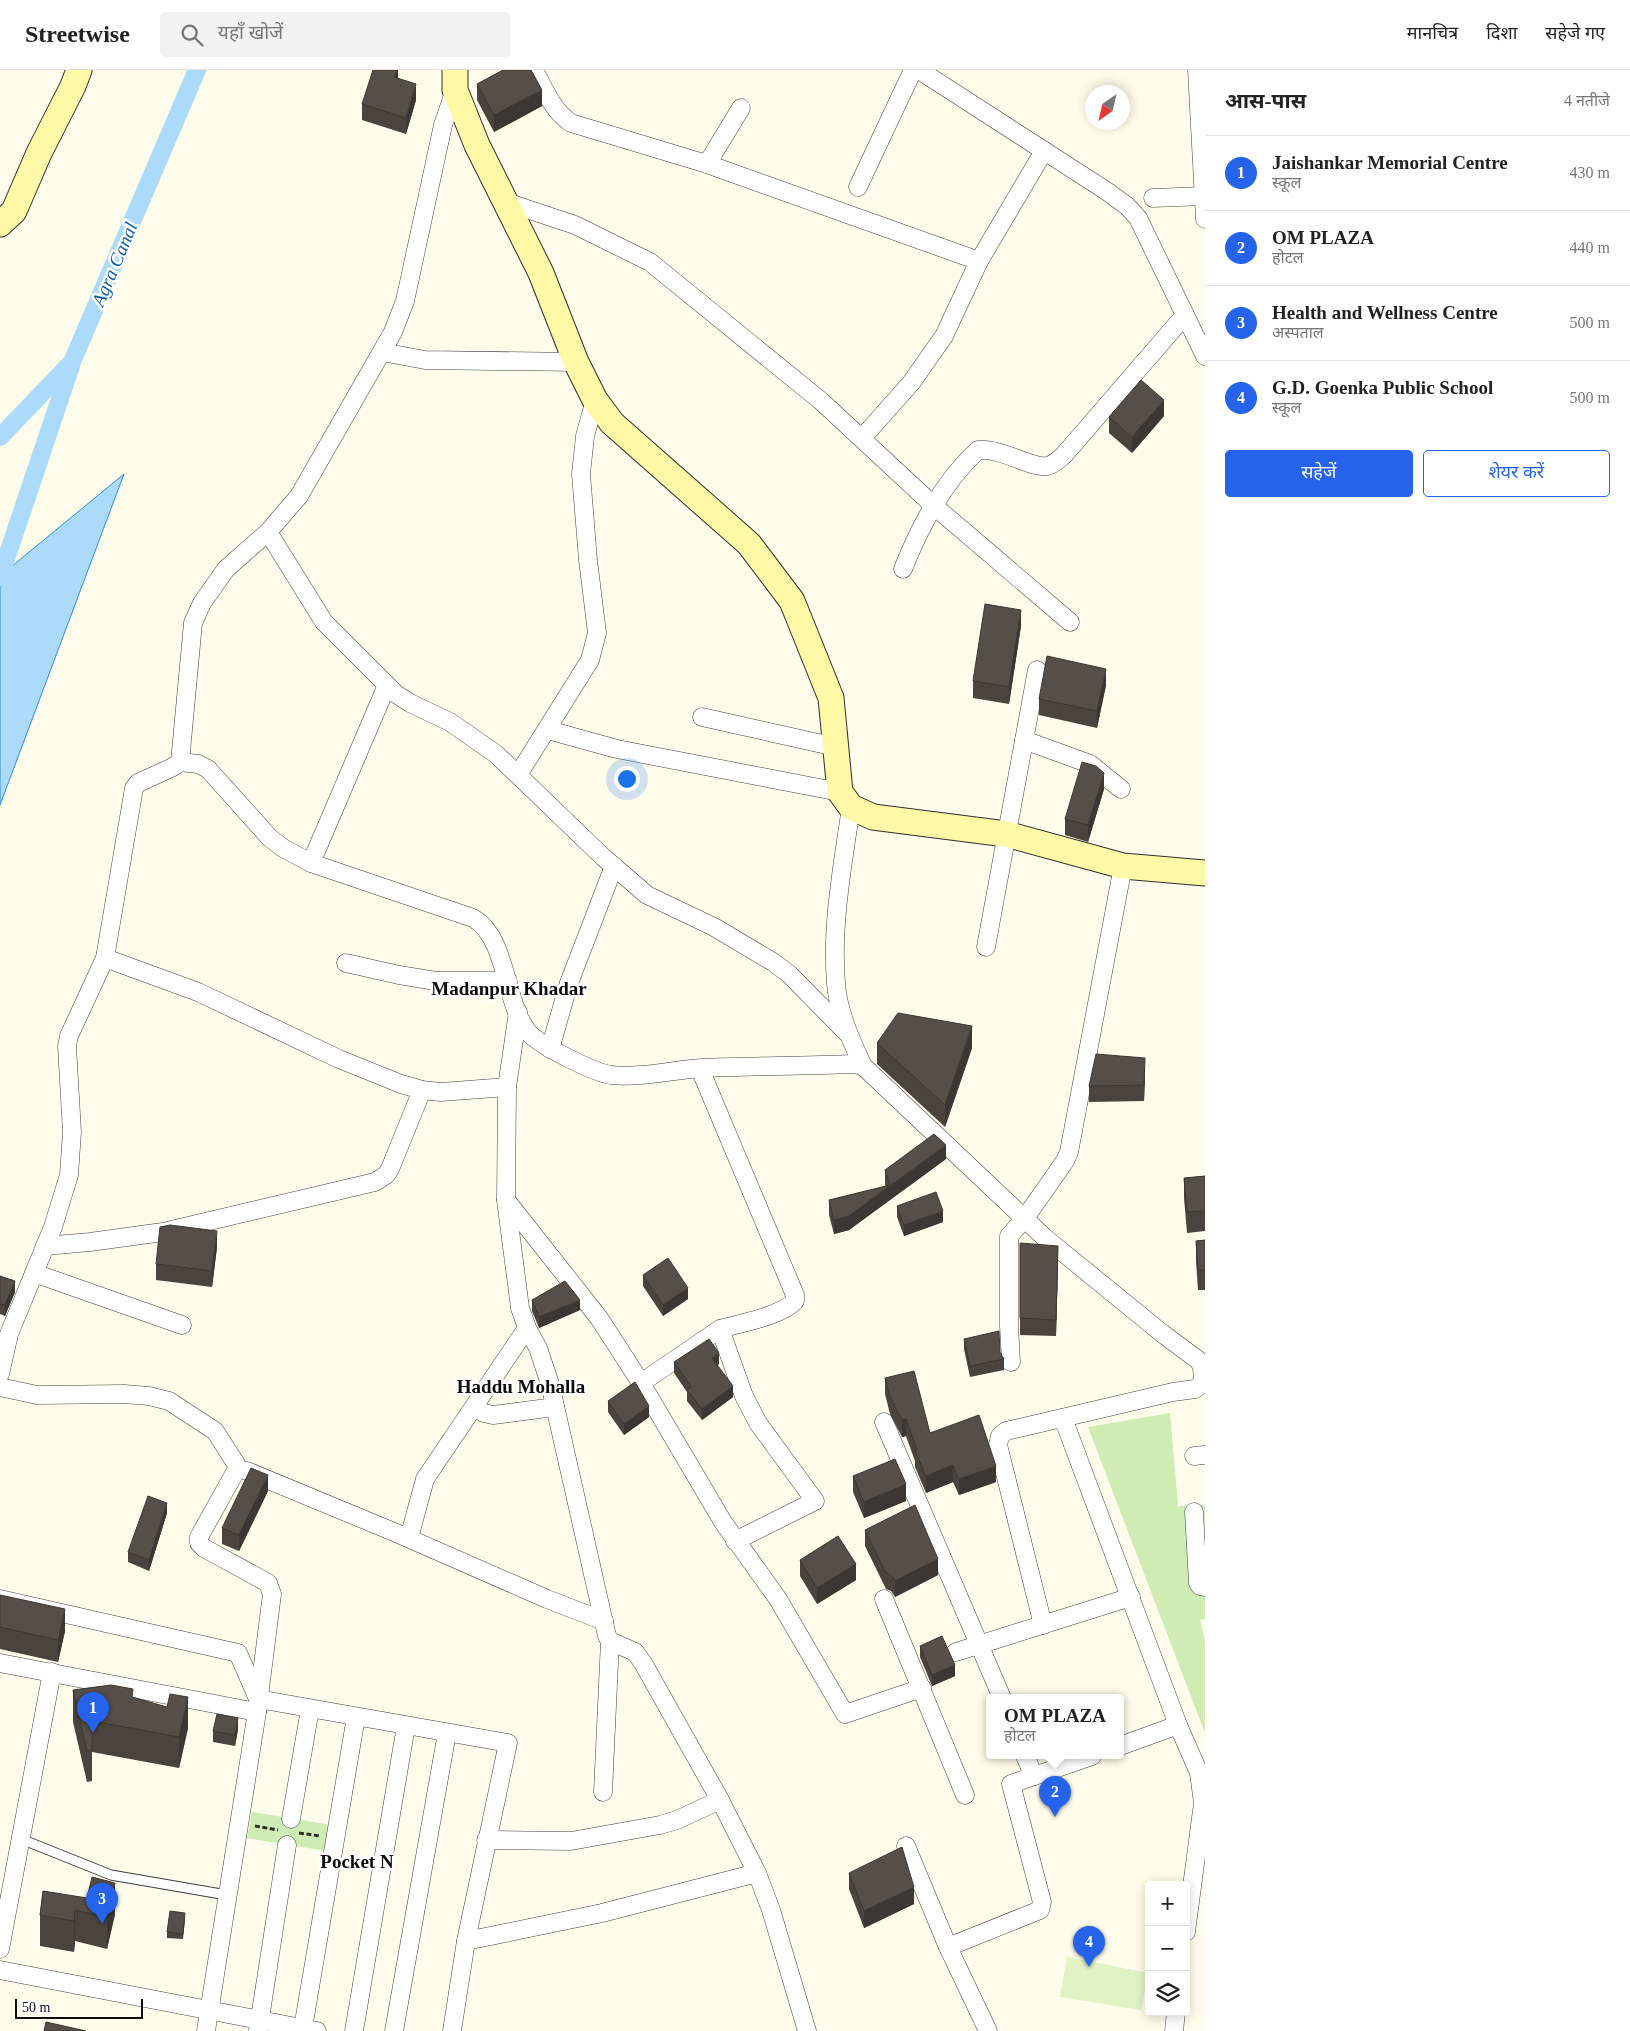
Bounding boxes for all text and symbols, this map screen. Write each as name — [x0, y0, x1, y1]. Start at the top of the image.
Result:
search box — [160, 12, 510, 57]
text: Streetwise — [25, 21, 130, 47]
icon: search — [178, 21, 206, 49]
text: यहाँ खोजें — [218, 22, 283, 43]
text: मानचित्र — [1407, 23, 1458, 43]
text: दिशा — [1486, 23, 1517, 43]
text: सहेजे गए — [1545, 23, 1605, 43]
north arrow — [1085, 85, 1130, 130]
text: आस-पास — [1225, 89, 1306, 113]
text: 4 नतीजे — [1564, 92, 1610, 109]
text: Jaishankar Memorial Centre — [1272, 152, 1508, 173]
text: 1 — [1237, 164, 1245, 181]
text: 430 m — [1570, 164, 1610, 181]
text: स्कूल — [1272, 174, 1301, 191]
water label: Agra Canal — [87, 219, 142, 311]
text: OM PLAZA — [1272, 227, 1374, 248]
text: 2 — [1237, 239, 1245, 256]
text: 440 m — [1570, 239, 1610, 256]
text: होटल — [1272, 249, 1304, 266]
text: Health and Wellness Centre — [1272, 302, 1498, 323]
text: 3 — [1237, 314, 1245, 331]
text: 500 m — [1570, 314, 1610, 331]
text: अस्पताल — [1272, 324, 1324, 341]
text: G.D. Goenka Public School — [1272, 377, 1493, 398]
text: 4 — [1237, 389, 1245, 406]
text: 500 m — [1570, 389, 1610, 406]
text: स्कूल — [1272, 399, 1301, 416]
button: सहेजें — [1225, 450, 1413, 497]
button: शेयर करें — [1423, 450, 1610, 497]
your location — [614, 766, 640, 792]
district label: Madanpur Khadar — [431, 978, 587, 999]
district label: Haddu Mohalla — [457, 1376, 586, 1397]
pin: 1 — [77, 1692, 109, 1733]
popup — [986, 1694, 1124, 1759]
text: OM PLAZA — [1004, 1705, 1106, 1726]
text: होटल — [1004, 1727, 1036, 1744]
pin: 2 — [1039, 1776, 1071, 1817]
district label: Pocket N — [320, 1851, 394, 1872]
map controls — [1145, 1881, 1190, 2016]
button: + — [1145, 1881, 1190, 1926]
pin: 3 — [86, 1883, 118, 1924]
pin: 4 — [1073, 1926, 1105, 1967]
button: − — [1145, 1926, 1190, 1971]
button: layers — [1145, 1971, 1190, 2016]
scale bar — [15, 1996, 142, 2019]
text: 50 m — [22, 2000, 50, 2015]

